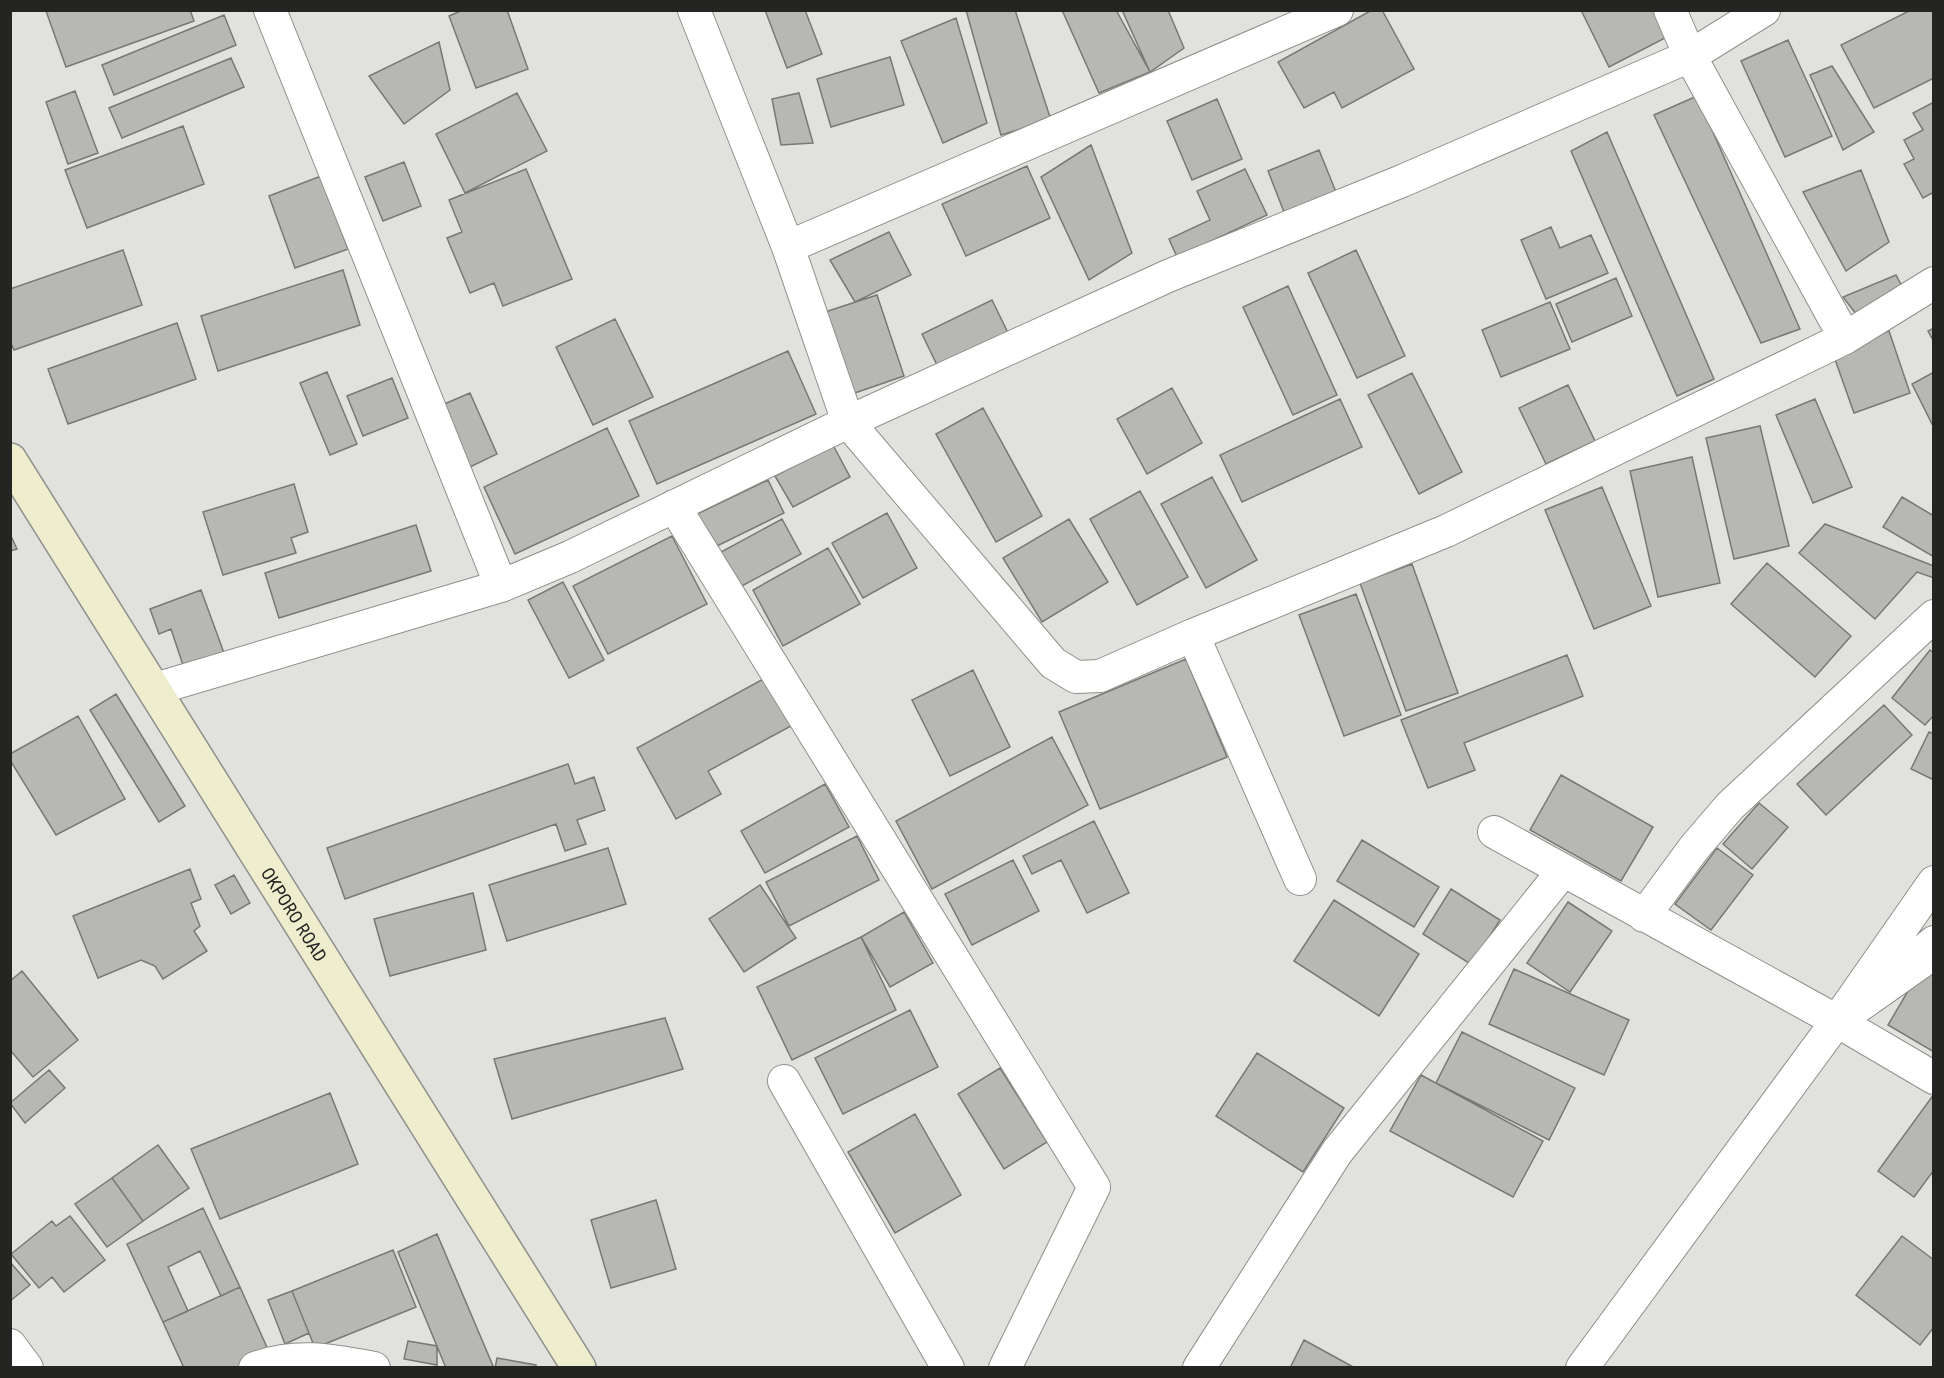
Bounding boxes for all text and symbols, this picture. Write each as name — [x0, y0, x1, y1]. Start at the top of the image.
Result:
street label: OKPORO ROAD — [257, 863, 332, 965]

